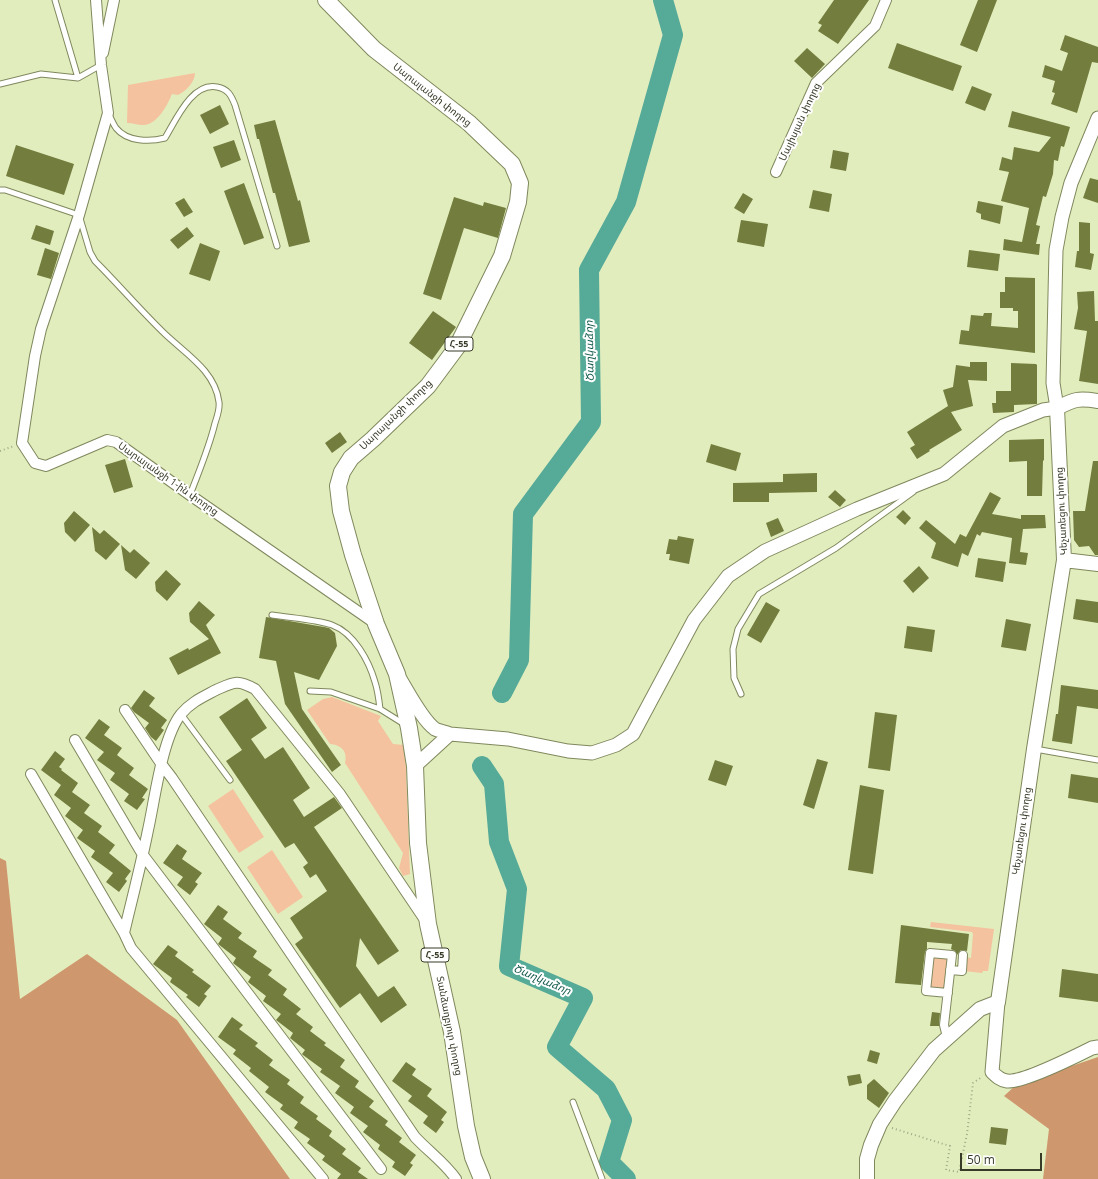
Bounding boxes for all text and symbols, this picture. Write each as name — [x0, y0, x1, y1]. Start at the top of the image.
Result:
street label: Սարալանջի փողոց — [390, 61, 474, 129]
street label: Մայիսյան փողոց — [777, 81, 823, 163]
water label: Ծաղկաձոր — [583, 320, 597, 382]
road number: Հ-55 — [445, 337, 473, 351]
street label: Սարալանջի փողոց — [357, 377, 435, 453]
street label: Սարալանջի 1-ին փողոց — [116, 440, 220, 518]
street label: Կեչառեցու փողոց — [1054, 467, 1070, 555]
street label: Կեչառեցու փողոց — [1010, 786, 1034, 876]
road number: Հ-55 — [421, 948, 449, 962]
water label: Ծաղկաձոր — [511, 962, 573, 998]
street label: Տանձաղբյուր փողոց — [433, 975, 465, 1077]
scale bar — [962, 1145, 1044, 1171]
text: 50 m — [967, 1151, 995, 1168]

